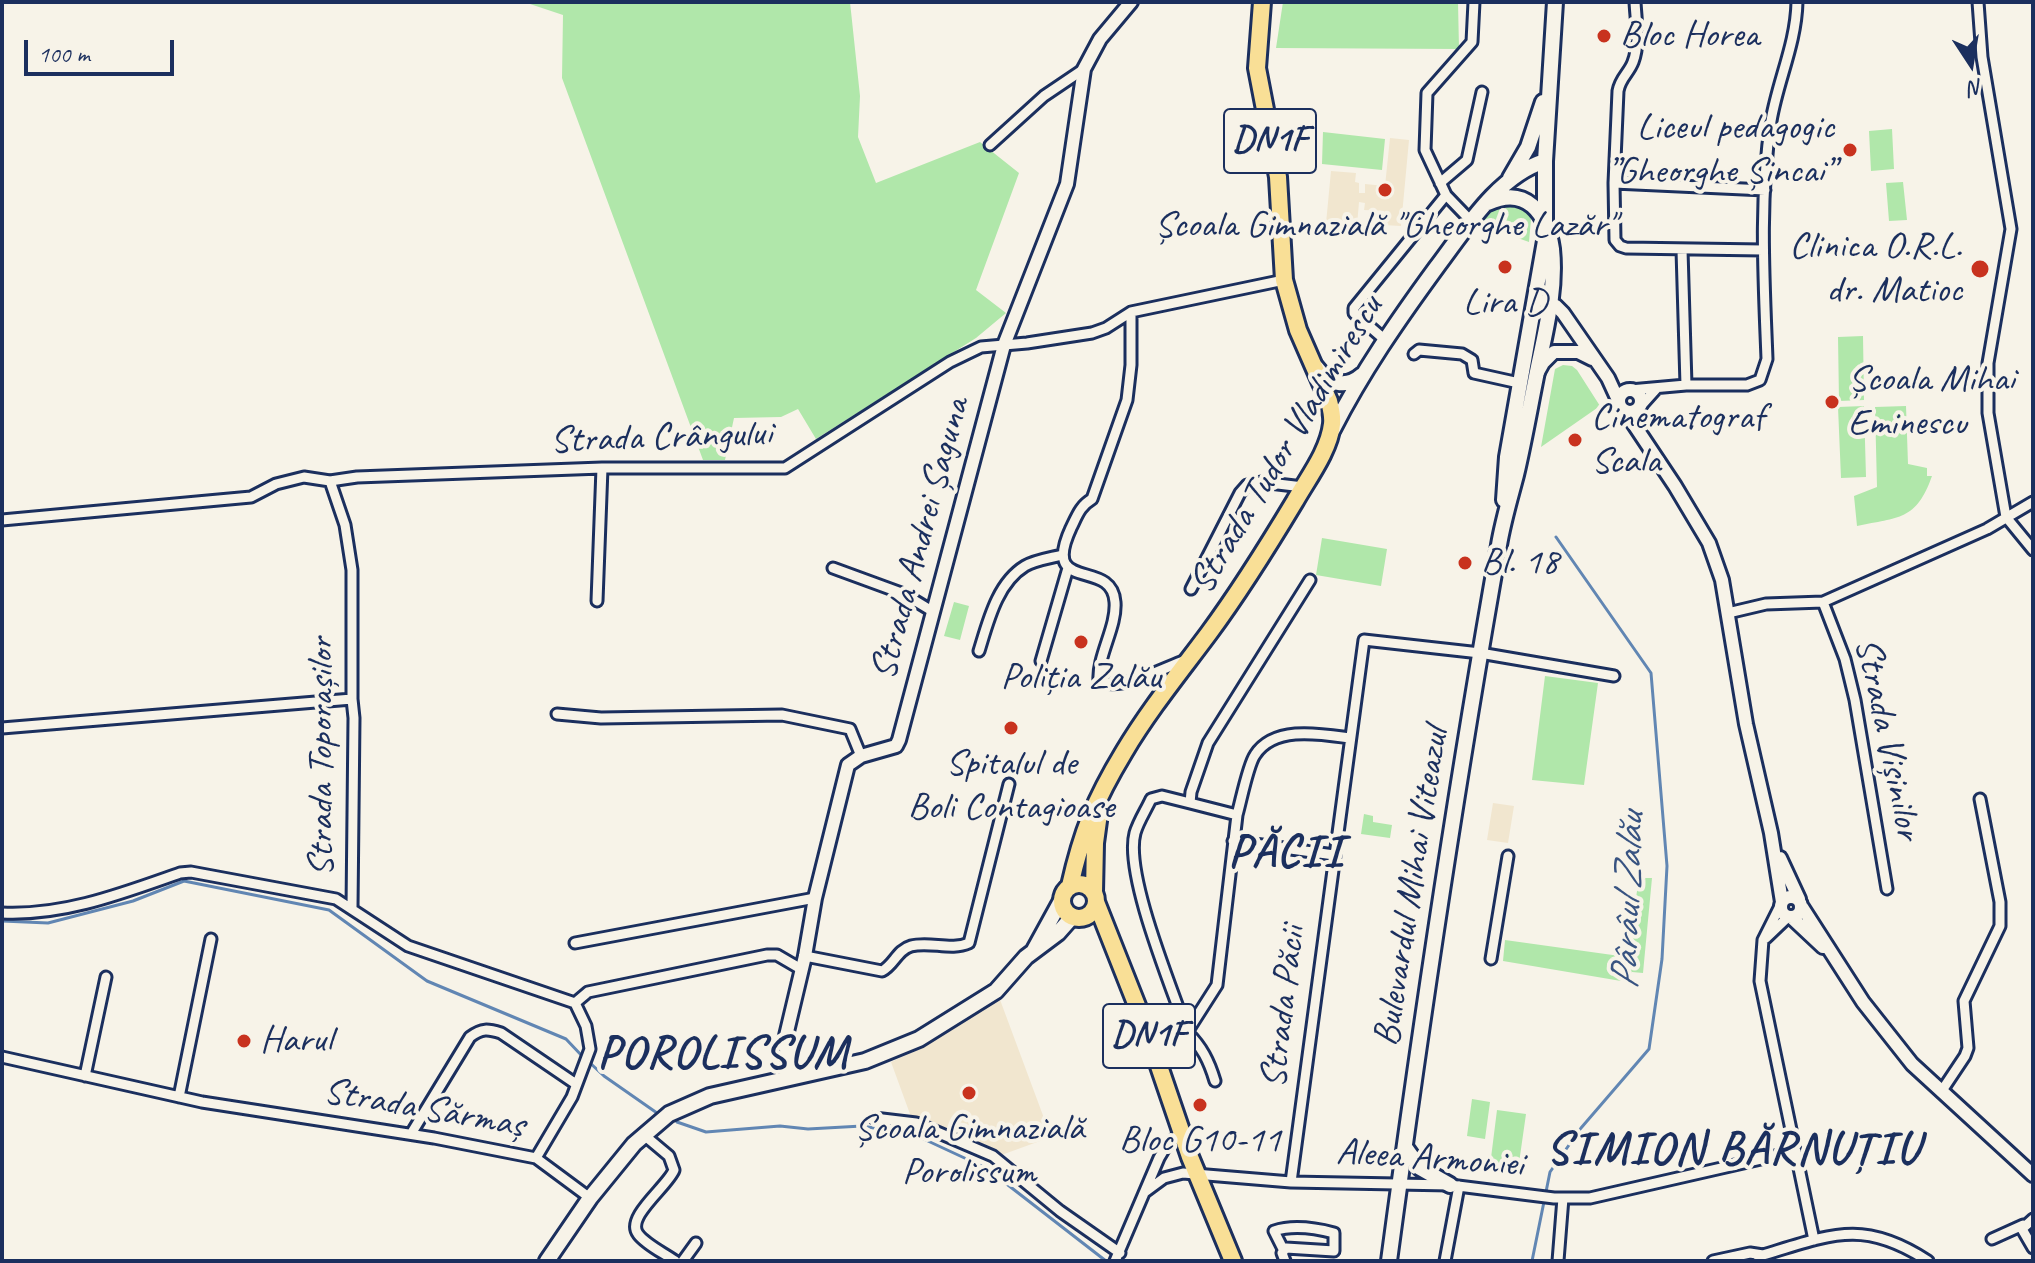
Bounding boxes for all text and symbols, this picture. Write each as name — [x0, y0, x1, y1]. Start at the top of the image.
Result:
place label: Bloc Horea — [1620, 13, 1759, 59]
scale bar — [28, 24, 178, 74]
north arrow — [1931, 24, 2011, 104]
marker: Bloc Horea — [1595, 27, 1613, 45]
text: 100 m — [38, 39, 90, 69]
text: N — [1966, 72, 1986, 103]
place label: Liceul pedagogic ”Gheorghe Șincai” — [1607, 105, 1834, 194]
road number: DN1F — [1224, 109, 1316, 173]
marker: Liceul pedagogic ”Gheorghe Șincai” — [1841, 141, 1859, 159]
marker: Școala Gimnazială "Gheorghe Lazăr" — [1376, 181, 1394, 199]
place label: Școala Gimnazială "Gheorghe Lazăr" — [1154, 203, 1616, 249]
place label: Clinica O.R.L. dr. Matioc — [1789, 224, 1962, 314]
marker: Lira D — [1496, 258, 1514, 276]
marker: Clinica O.R.L. dr. Matioc — [1969, 258, 1991, 280]
place label: Lira D — [1463, 280, 1547, 326]
street label: Strada Tudor Vladimirescu — [1180, 288, 1394, 602]
place label: Școala Mihai Eminescu — [1848, 357, 2015, 446]
street label: Strada Andrei Șaguna — [861, 393, 981, 685]
marker: Școala Mihai Eminescu — [1823, 393, 1841, 411]
place label: Cinematograf Scala — [1591, 395, 1764, 484]
street label: Strada Crângului — [549, 411, 773, 465]
marker: Cinematograf Scala — [1566, 431, 1584, 449]
place label: Bl. 18 — [1481, 540, 1558, 586]
marker: Bl. 18 — [1456, 554, 1474, 572]
marker: Poliția Zalău — [1072, 633, 1090, 651]
street label: Strada Vișinilor — [1843, 634, 1931, 844]
street label: Strada Toporașilor — [299, 637, 345, 877]
place label: Poliția Zalău — [1001, 655, 1161, 701]
marker: Spitalul de Boli Contagioase — [1002, 719, 1020, 737]
street label: Bulevardul Mihai Viteazul — [1364, 725, 1460, 1049]
place label: Spitalul de Boli Contagioase — [908, 741, 1114, 830]
water label: Pârâul Zalău — [1602, 812, 1656, 990]
district label: PĂCII — [1228, 826, 1344, 882]
street label: Strada Păcii — [1251, 923, 1317, 1091]
road number: DN1F — [1103, 1004, 1195, 1068]
place label: Harul — [260, 1018, 332, 1064]
district label: POROLISSUM — [598, 1027, 848, 1083]
marker: Harul — [235, 1032, 253, 1050]
street label: Strada Sărmaș — [320, 1069, 528, 1149]
marker: Școala Gimnazială Porolissum — [960, 1084, 978, 1102]
marker: Bloc G10-11 — [1191, 1096, 1209, 1114]
place label: Școala Gimnazială Porolissum — [854, 1106, 1084, 1196]
place label: Bloc G10-11 — [1119, 1118, 1281, 1164]
district label: SIMION BĂRNUȚIU — [1549, 1123, 1917, 1179]
street label: Aleea Armoniei — [1335, 1130, 1525, 1188]

